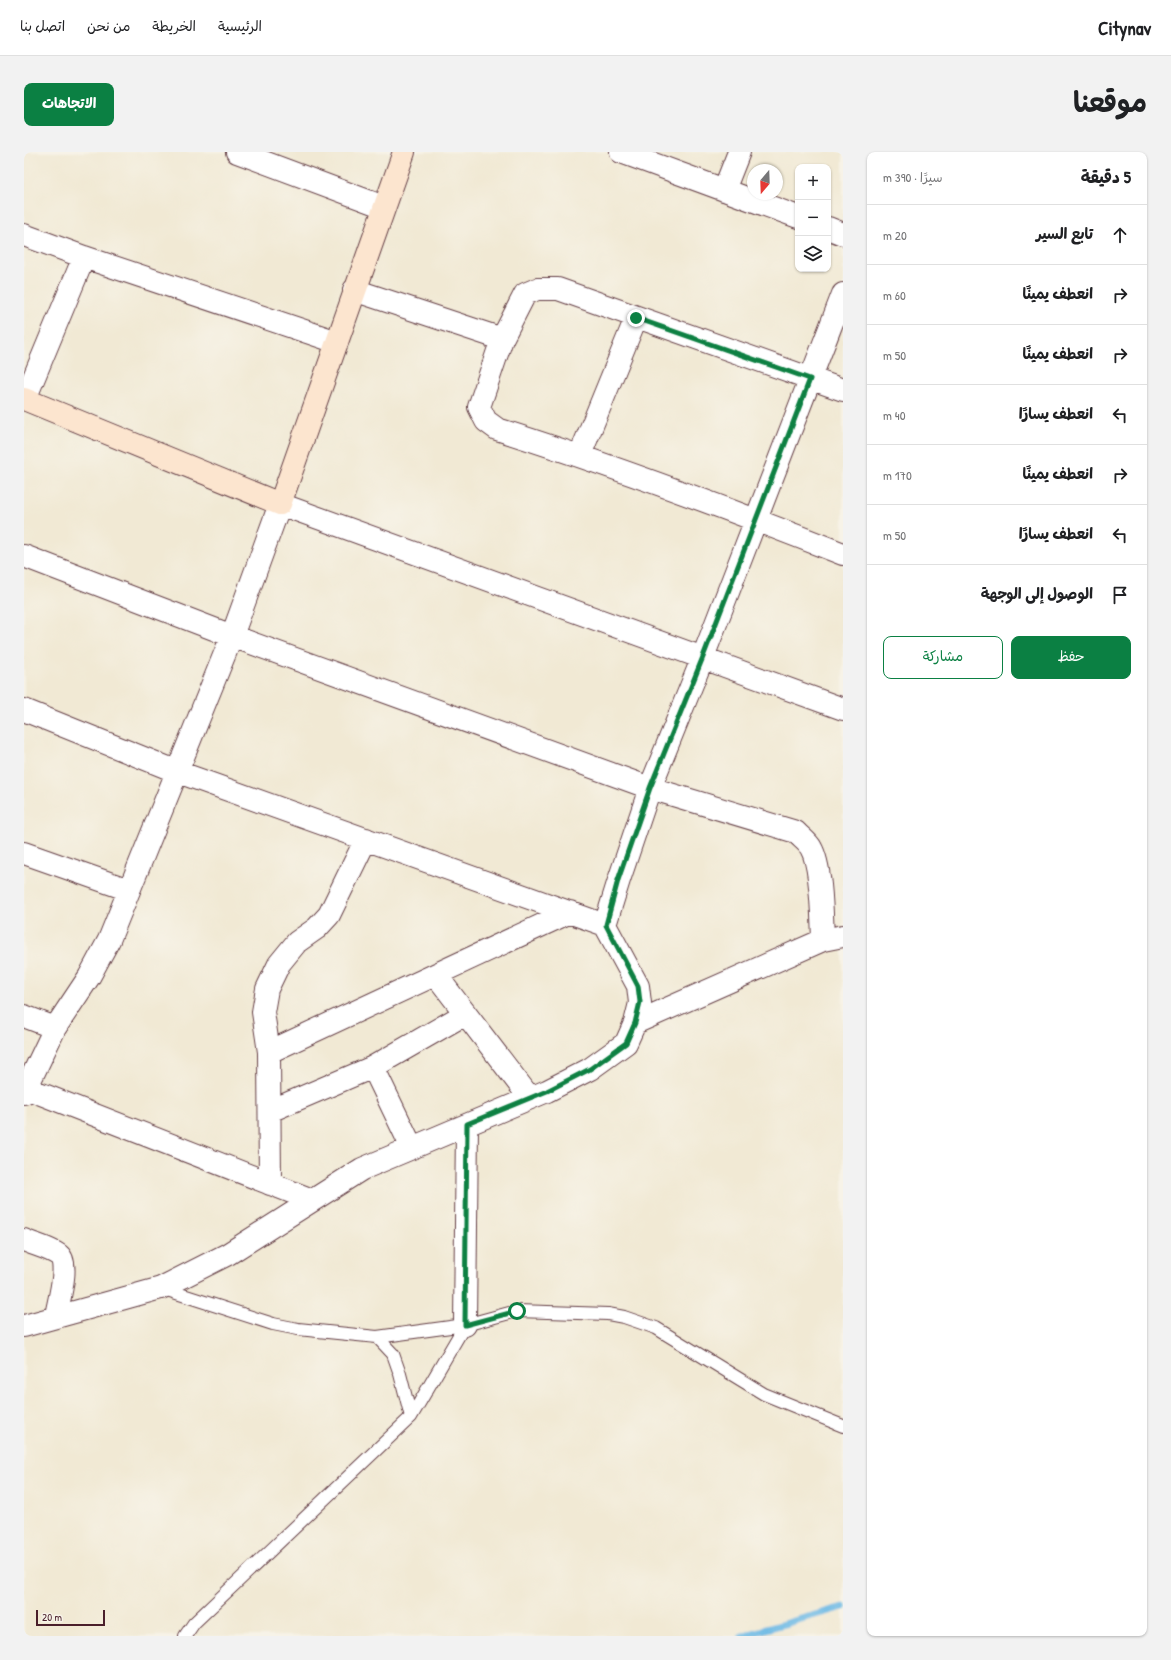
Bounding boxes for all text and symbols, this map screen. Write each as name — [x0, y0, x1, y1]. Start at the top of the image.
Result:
text: Citynav — [1098, 15, 1151, 41]
text: اتصل بنا — [20, 16, 65, 35]
text: من نحن — [87, 16, 130, 35]
text: الخريطة — [152, 16, 196, 35]
text: الرئيسية — [218, 16, 262, 35]
button: الاتجاهات — [24, 83, 114, 126]
text: موقعنا — [1073, 83, 1147, 121]
north arrow — [747, 164, 783, 200]
map controls — [795, 164, 831, 272]
button: + — [795, 164, 831, 200]
text: 5 دقيقة — [1081, 165, 1131, 188]
text: سيرًا · 390 m — [883, 168, 942, 186]
button: − — [795, 200, 831, 236]
text: تابع السير — [1036, 223, 1093, 244]
icon: ahead — [1109, 224, 1131, 246]
text: 20 m — [883, 226, 907, 244]
button: layers — [795, 236, 831, 272]
text: انعطف يمينًا — [1023, 283, 1093, 304]
icon: right — [1109, 284, 1131, 306]
text: 60 m — [883, 286, 906, 304]
route end — [627, 309, 645, 327]
text: انعطف يمينًا — [1023, 343, 1093, 364]
icon: right — [1109, 344, 1131, 366]
text: 50 m — [883, 346, 906, 364]
text: انعطف يسارًا — [1019, 403, 1093, 424]
icon: left — [1109, 404, 1131, 426]
text: 40 m — [883, 406, 906, 424]
text: انعطف يمينًا — [1023, 463, 1093, 484]
icon: right — [1109, 464, 1131, 486]
text: 170 m — [883, 466, 912, 484]
text: انعطف يسارًا — [1019, 523, 1093, 544]
icon: left — [1109, 524, 1131, 546]
text: 50 m — [883, 526, 906, 544]
text: الوصول إلى الوجهة — [981, 583, 1093, 604]
icon: arrive — [1109, 584, 1131, 606]
button: مشاركة — [883, 636, 1003, 679]
button: حفظ — [1011, 636, 1131, 679]
route start — [508, 1302, 526, 1320]
scale bar — [36, 1608, 105, 1627]
text: 20 m — [42, 1610, 62, 1624]

